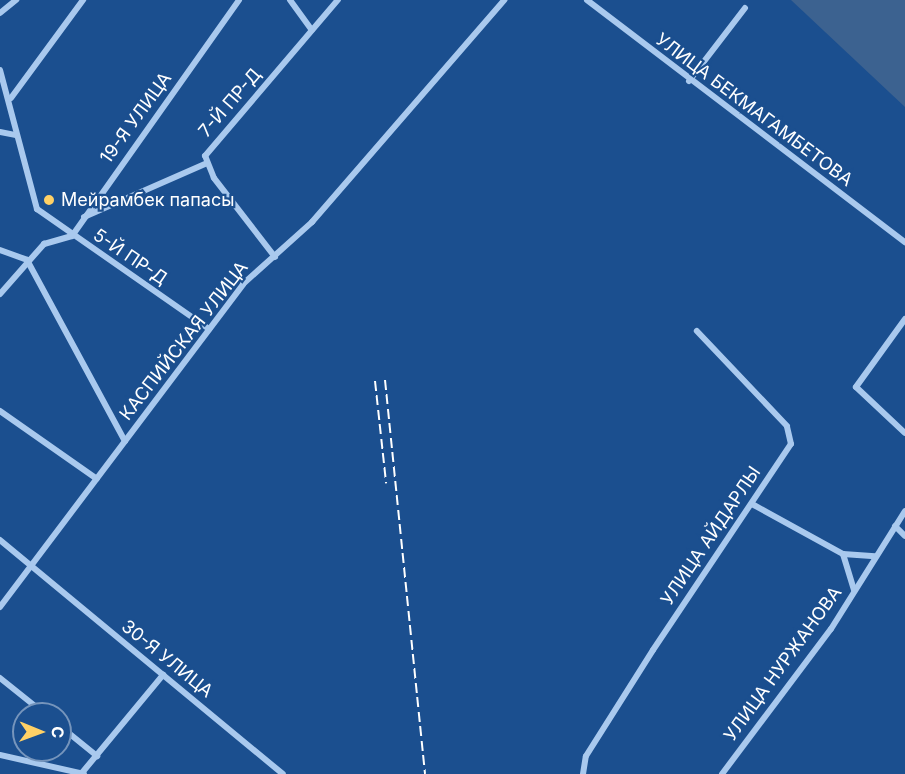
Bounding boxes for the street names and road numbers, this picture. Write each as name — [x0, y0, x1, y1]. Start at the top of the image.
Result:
street label: УЛИЦА БЕКМАГАМБЕТОВА — [651, 29, 857, 191]
street label: 7-Й ПР-Д — [194, 64, 266, 142]
street label: 19-Я УЛИЦА — [96, 68, 176, 168]
street label: 5-Й ПР-Д — [89, 224, 171, 290]
street label: КАСПИЙСКАЯ УЛИЦА — [115, 257, 253, 425]
street label: УЛИЦА АЙДАРЛЫ — [657, 462, 765, 610]
street label: УЛИЦА НУРЖАНОВА — [720, 582, 846, 746]
street label: 30-Я УЛИЦА — [117, 616, 217, 702]

